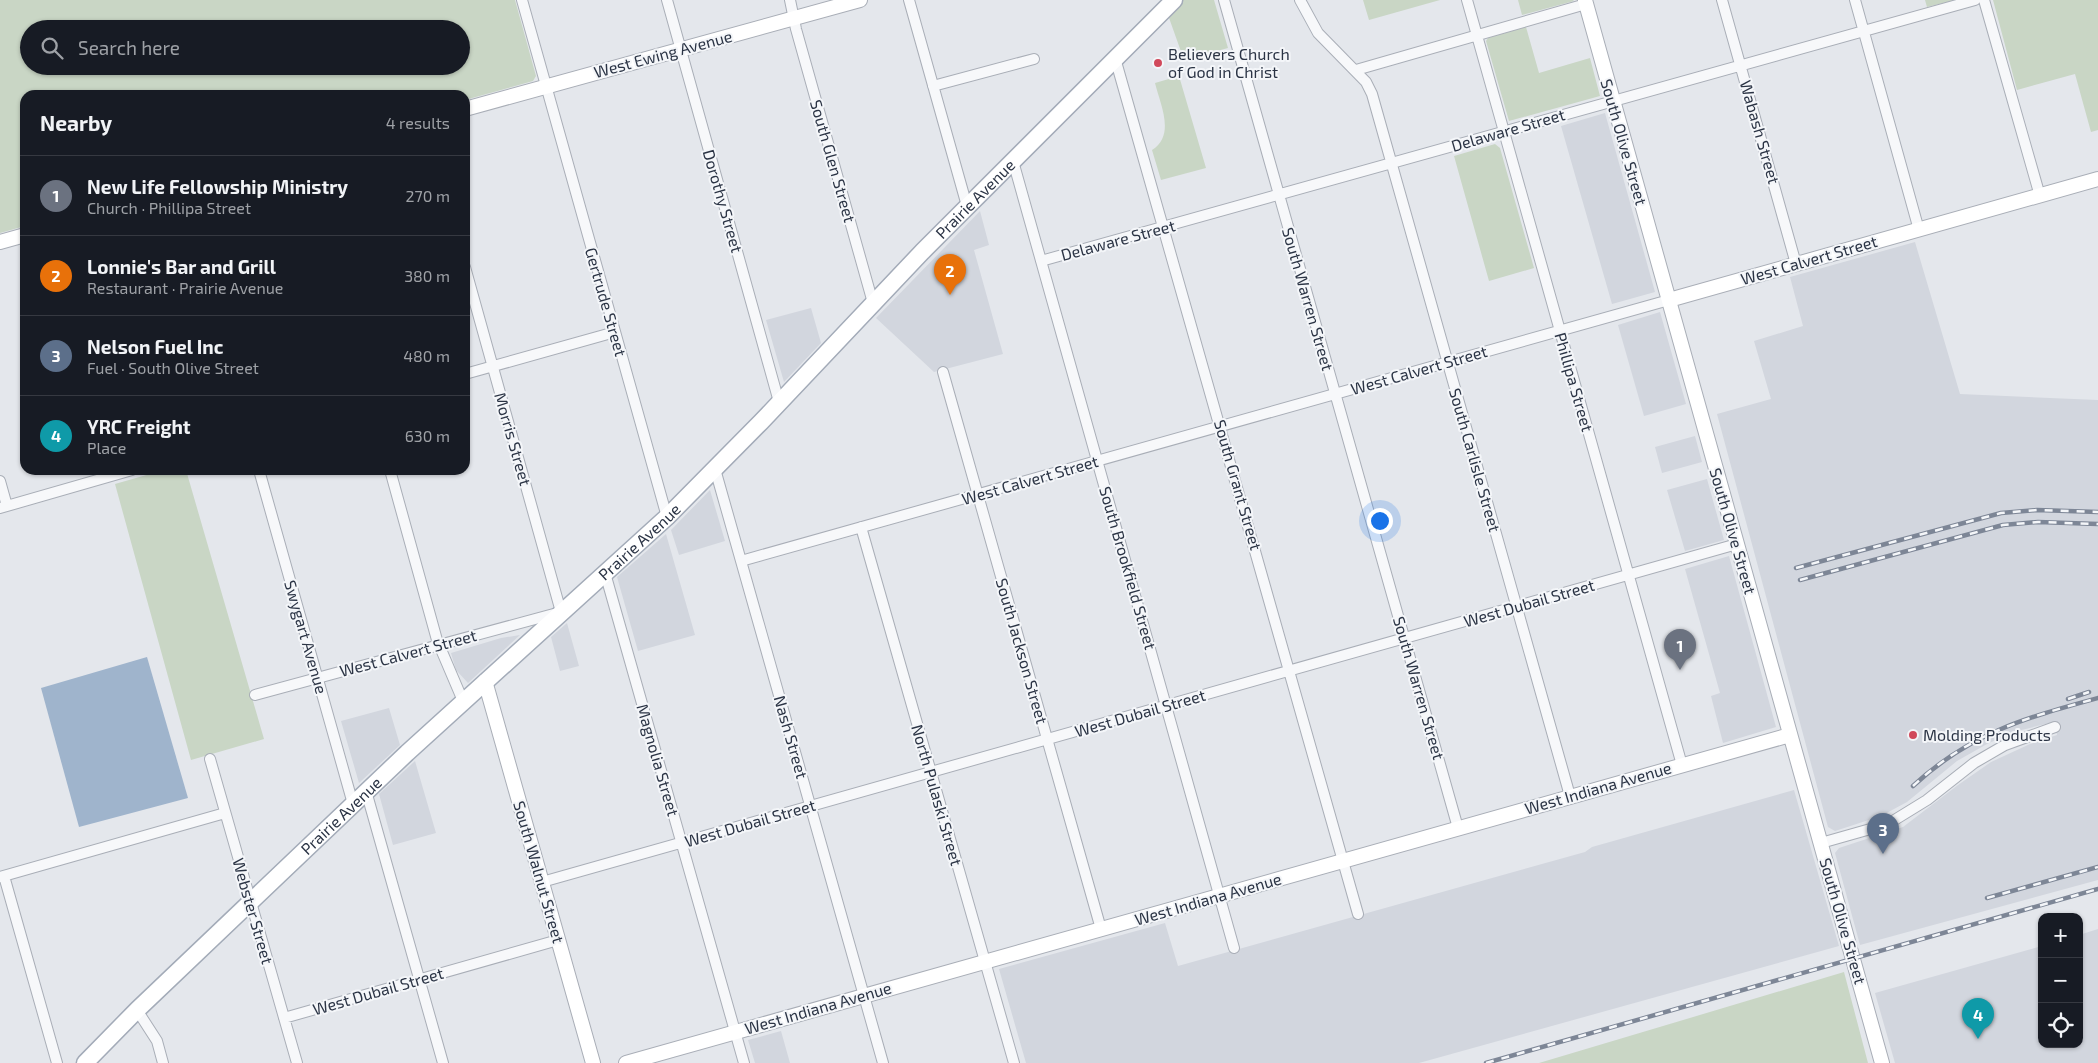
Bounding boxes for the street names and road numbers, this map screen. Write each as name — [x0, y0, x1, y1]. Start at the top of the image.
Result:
street label: West Ewing Avenue — [592, 26, 734, 81]
street label: South Olive Street — [1597, 76, 1652, 207]
street label: Wabash Street — [1737, 78, 1784, 186]
street label: South Glen Street — [807, 97, 860, 224]
street label: Delaware Street — [1449, 104, 1567, 155]
street label: Dorothy Street — [700, 147, 747, 255]
street label: Prairie Avenue — [931, 155, 1018, 242]
street label: Delaware Street — [1059, 215, 1177, 264]
street label: South Warren Street — [1279, 225, 1338, 373]
street label: West Calvert Street — [1738, 231, 1879, 288]
street label: Gertrude Street — [582, 245, 631, 359]
street label: Phillipa Street — [1551, 330, 1598, 434]
street label: West Calvert Street — [1348, 341, 1489, 398]
street label: South Carlisle Street — [1446, 386, 1505, 534]
street label: Morris Street — [491, 390, 536, 488]
street label: South Grant Street — [1211, 417, 1266, 552]
street label: West Calvert Street — [959, 451, 1100, 508]
street label: South Olive Street — [1706, 465, 1761, 596]
street label: South Brookfield Street — [1096, 484, 1161, 652]
street label: Prairie Avenue — [594, 499, 684, 584]
street label: West Dubail Street — [1461, 575, 1596, 630]
street label: South Jackson Street — [993, 576, 1052, 726]
street label: Swygart Avenue — [281, 578, 332, 696]
street label: South Warren Street — [1390, 614, 1449, 762]
street label: West Calvert Street — [337, 625, 478, 680]
street label: West Dubail Street — [1072, 685, 1207, 740]
street label: Nash Street — [771, 693, 812, 781]
street label: Magnolia Street — [633, 702, 684, 818]
street label: North Pulaski Street — [908, 722, 967, 868]
street label: West Indiana Avenue — [1522, 757, 1673, 818]
street label: Prairie Avenue — [296, 772, 385, 858]
street label: West Dubail Street — [682, 795, 817, 850]
street label: South Walnut Street — [510, 799, 569, 945]
street label: South Olive Street — [1816, 855, 1871, 986]
street label: Webster Street — [229, 856, 278, 966]
street label: West Indiana Avenue — [1132, 868, 1283, 929]
street label: West Dubail Street — [310, 963, 445, 1018]
street label: West Indiana Avenue — [742, 977, 893, 1038]

